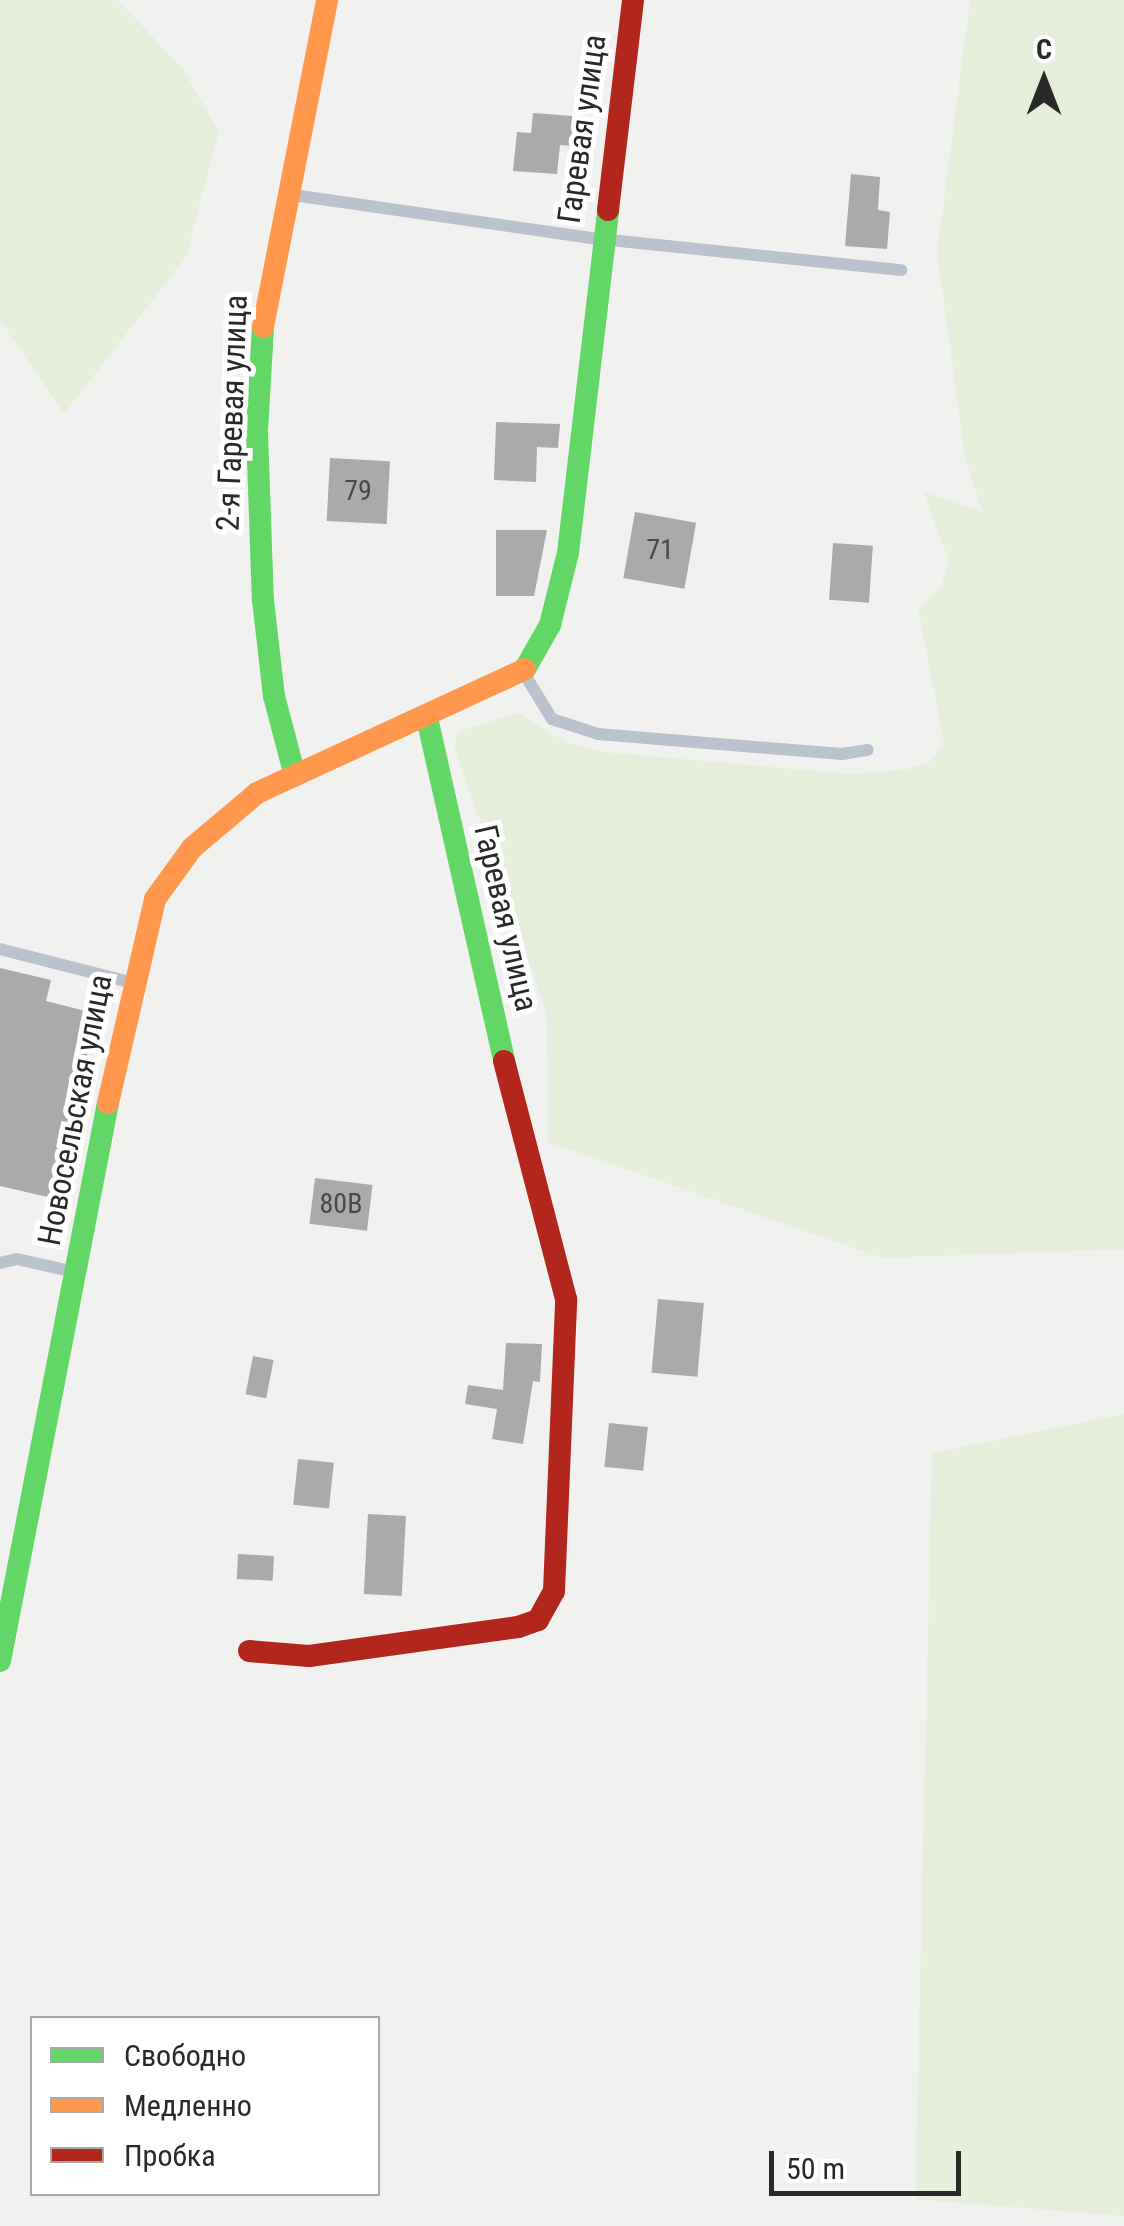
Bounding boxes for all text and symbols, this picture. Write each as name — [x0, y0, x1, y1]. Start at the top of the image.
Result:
north arrow — [994, 30, 1094, 130]
street label: Гаревая улица — [550, 32, 614, 226]
text: С — [1036, 33, 1052, 66]
street label: 2-я Гаревая улица — [209, 294, 255, 532]
house number: 79 — [344, 474, 372, 508]
house number: 71 — [646, 533, 674, 567]
street label: Гаревая улица — [466, 821, 546, 1015]
street label: Новосельская улица — [30, 971, 120, 1249]
house number: 80В — [320, 1187, 362, 1221]
legend — [30, 2016, 380, 2196]
text: Свободно — [124, 2038, 246, 2073]
text: Медленно — [124, 2088, 252, 2123]
scale bar — [774, 2131, 966, 2193]
text: Пробка — [124, 2138, 216, 2173]
text: 50 m — [786, 2151, 845, 2186]

